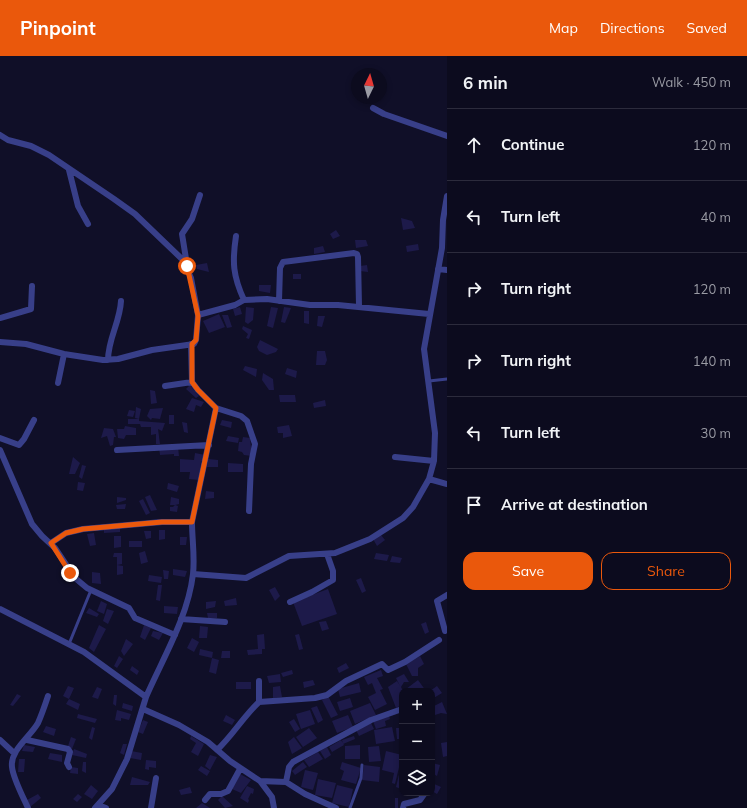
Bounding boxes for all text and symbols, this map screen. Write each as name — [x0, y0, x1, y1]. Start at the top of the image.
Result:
text: Pinpoint — [20, 16, 96, 40]
text: Map — [549, 19, 578, 37]
text: Directions — [600, 19, 665, 37]
text: Saved — [687, 19, 727, 37]
north arrow — [351, 68, 387, 104]
text: 6 min — [463, 72, 508, 93]
text: Walk · 450 m — [652, 74, 731, 90]
icon: ahead — [463, 134, 485, 156]
text: Continue — [501, 135, 564, 154]
text: 120 m — [693, 137, 731, 153]
icon: left — [463, 206, 485, 228]
text: Turn left — [501, 207, 560, 226]
text: 40 m — [701, 209, 731, 225]
route start — [178, 257, 196, 275]
icon: right — [463, 278, 485, 300]
text: Turn right — [501, 279, 571, 298]
text: 120 m — [693, 281, 731, 297]
icon: right — [463, 350, 485, 372]
text: Turn right — [501, 351, 571, 370]
text: 140 m — [693, 353, 731, 369]
icon: left — [463, 422, 485, 444]
text: Turn left — [501, 423, 560, 442]
text: 30 m — [701, 425, 731, 441]
icon: arrive — [463, 494, 485, 516]
text: Arrive at destination — [501, 495, 648, 514]
button: Save — [463, 552, 593, 590]
button: Share — [601, 552, 731, 590]
route end — [61, 564, 79, 582]
map controls — [399, 688, 435, 796]
button: + — [399, 688, 435, 724]
button: − — [399, 724, 435, 760]
button: layers — [399, 760, 435, 796]

